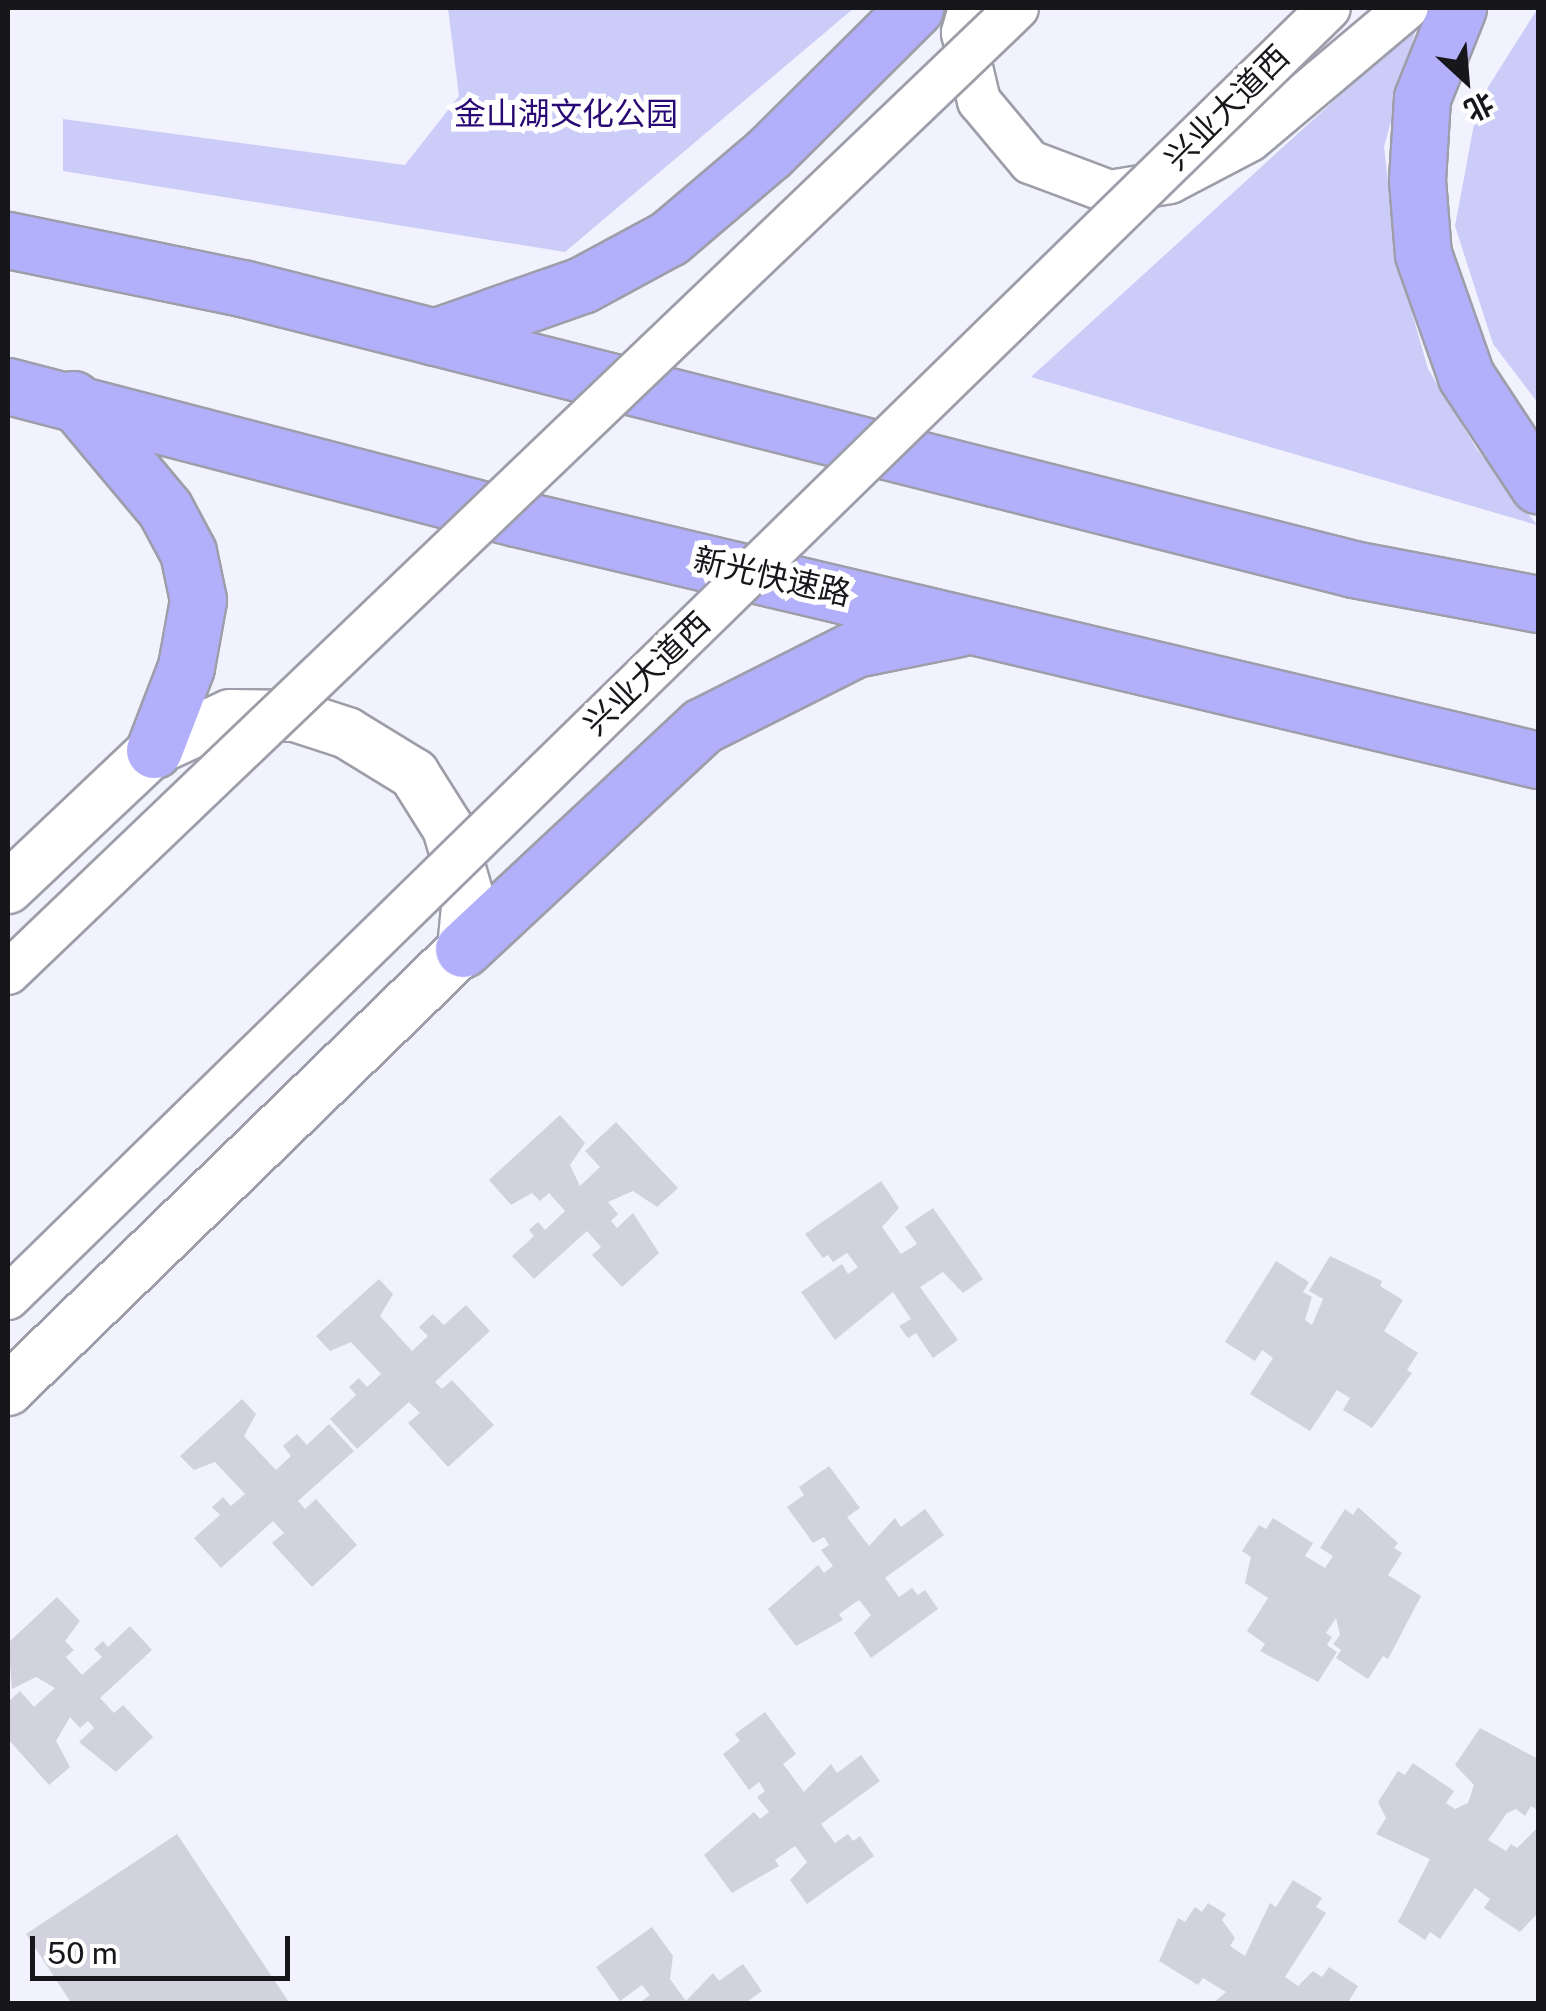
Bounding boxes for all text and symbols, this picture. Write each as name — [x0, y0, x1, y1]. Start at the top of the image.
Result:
north arrow — [1416, 30, 1516, 130]
street label: 兴业大道西 — [1157, 38, 1297, 178]
text: 北 — [1460, 86, 1499, 128]
park label: 金山湖文化公园 — [454, 95, 678, 133]
street label: 新光快速路 — [690, 540, 854, 614]
street label: 兴业大道西 — [576, 605, 718, 743]
scale bar — [35, 1916, 295, 1978]
text: 50 m — [47, 1935, 118, 1971]

